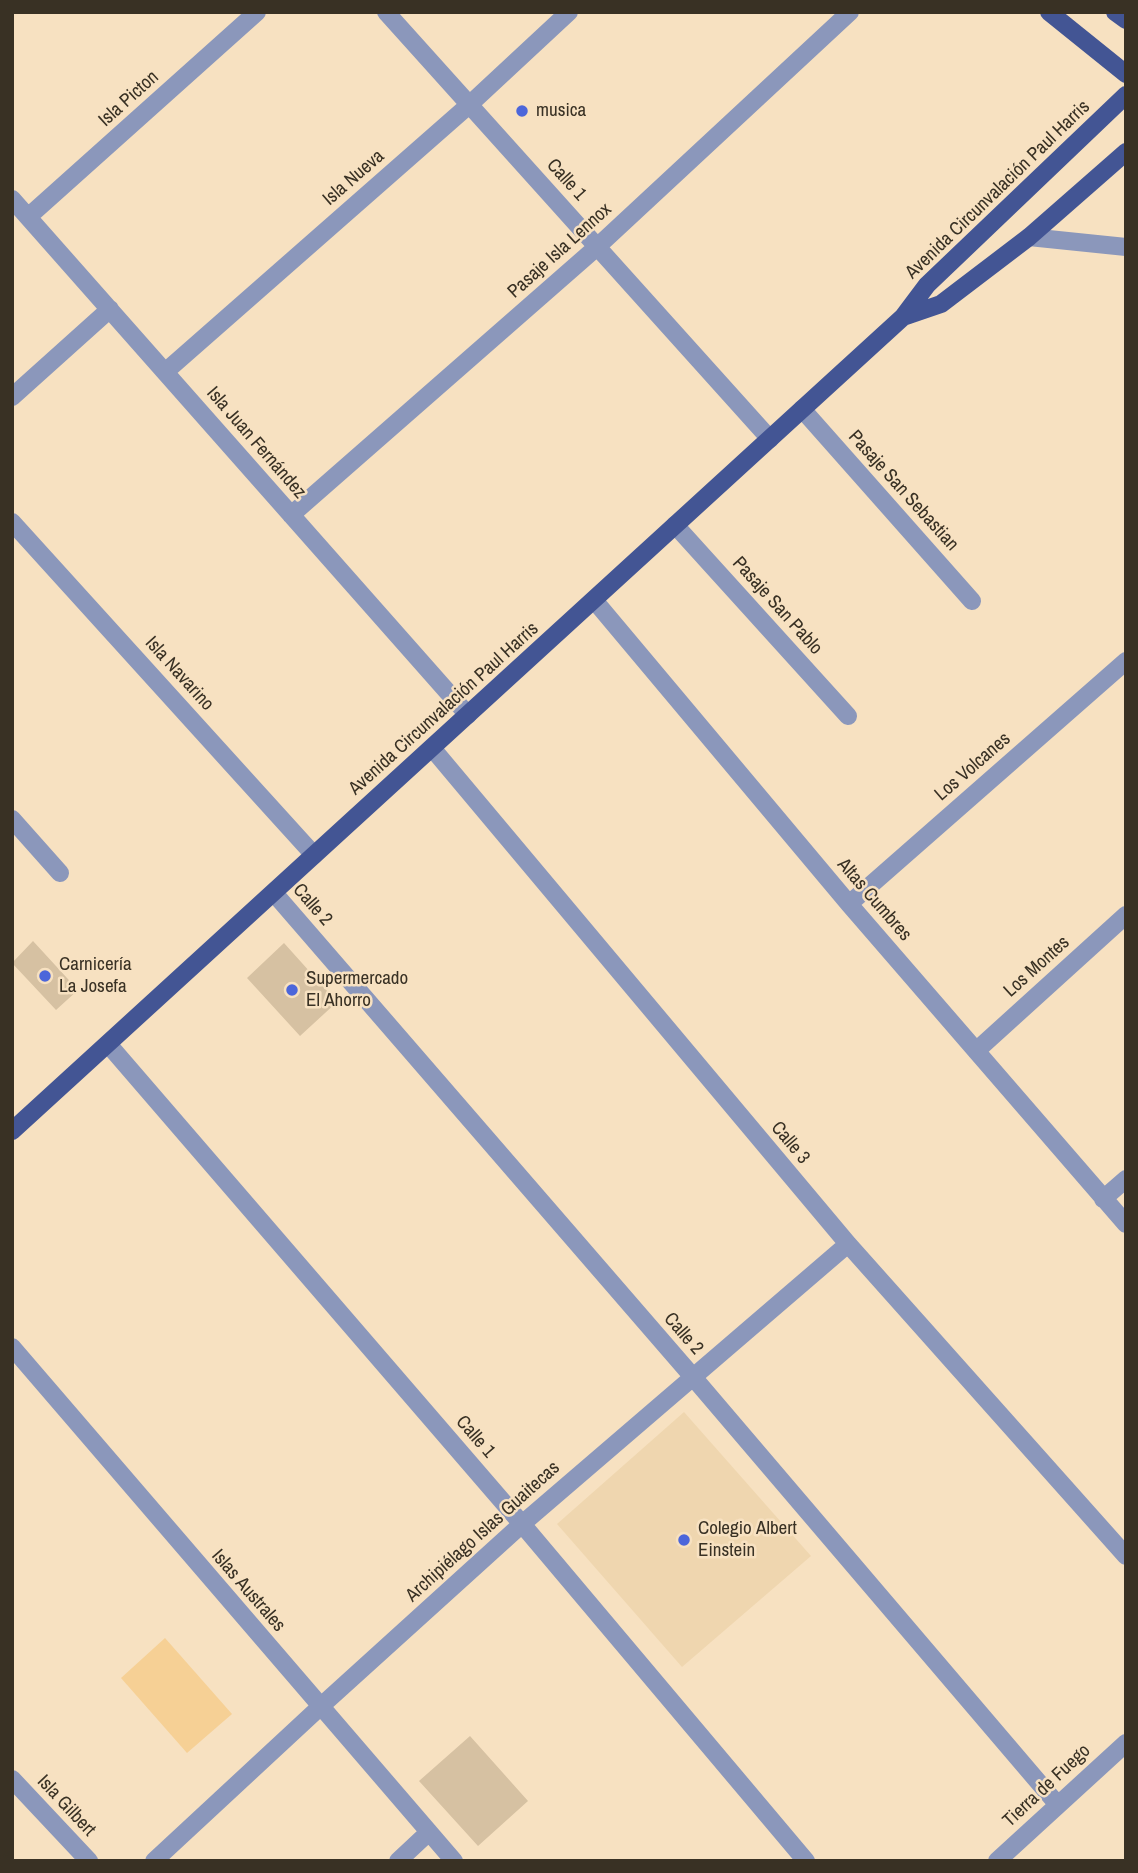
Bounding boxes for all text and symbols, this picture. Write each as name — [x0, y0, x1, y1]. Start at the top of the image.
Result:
street label: Isla Picton — [94, 66, 164, 132]
street label: Avenida Circunvalación Paul Harris — [901, 96, 1095, 284]
place label: musica — [536, 100, 586, 122]
marker: musica — [514, 103, 530, 119]
street label: Isla Nueva — [319, 145, 389, 211]
street label: Calle 1 — [541, 154, 591, 206]
street label: Pasaje Isla Lennox — [503, 198, 617, 304]
street label: Isla Juan Fernández — [201, 383, 311, 503]
street label: Pasaje San Sebastian — [843, 426, 963, 556]
street label: Pasaje San Pablo — [727, 552, 827, 660]
street label: Avenida Circunvalación Paul Harris — [344, 618, 544, 800]
street label: Isla Navarino — [140, 632, 218, 716]
street label: Los Volcanes — [931, 728, 1015, 806]
street label: Altas Cumbres — [832, 854, 916, 946]
street label: Calle 2 — [287, 879, 337, 931]
street label: Los Montes — [999, 932, 1075, 1002]
place label: Carnicería La Josefa — [59, 954, 132, 998]
marker: Carnicería La Josefa — [37, 968, 53, 984]
place label: Supermercado El Ahorro — [306, 968, 408, 1012]
marker: Supermercado El Ahorro — [284, 982, 300, 998]
street label: Calle 3 — [766, 1117, 814, 1169]
street label: Calle 2 — [658, 1308, 708, 1360]
street label: Calle 1 — [450, 1411, 500, 1463]
street label: Archipiélago Islas Guaitecas — [401, 1457, 565, 1607]
place label: Colegio Albert Einstein — [698, 1518, 797, 1562]
marker: Colegio Albert Einstein — [676, 1532, 692, 1548]
street label: Islas Australes — [206, 1545, 290, 1637]
street label: Tierra de Fuego — [998, 1740, 1096, 1832]
street label: Isla Gilbert — [32, 1771, 100, 1841]

